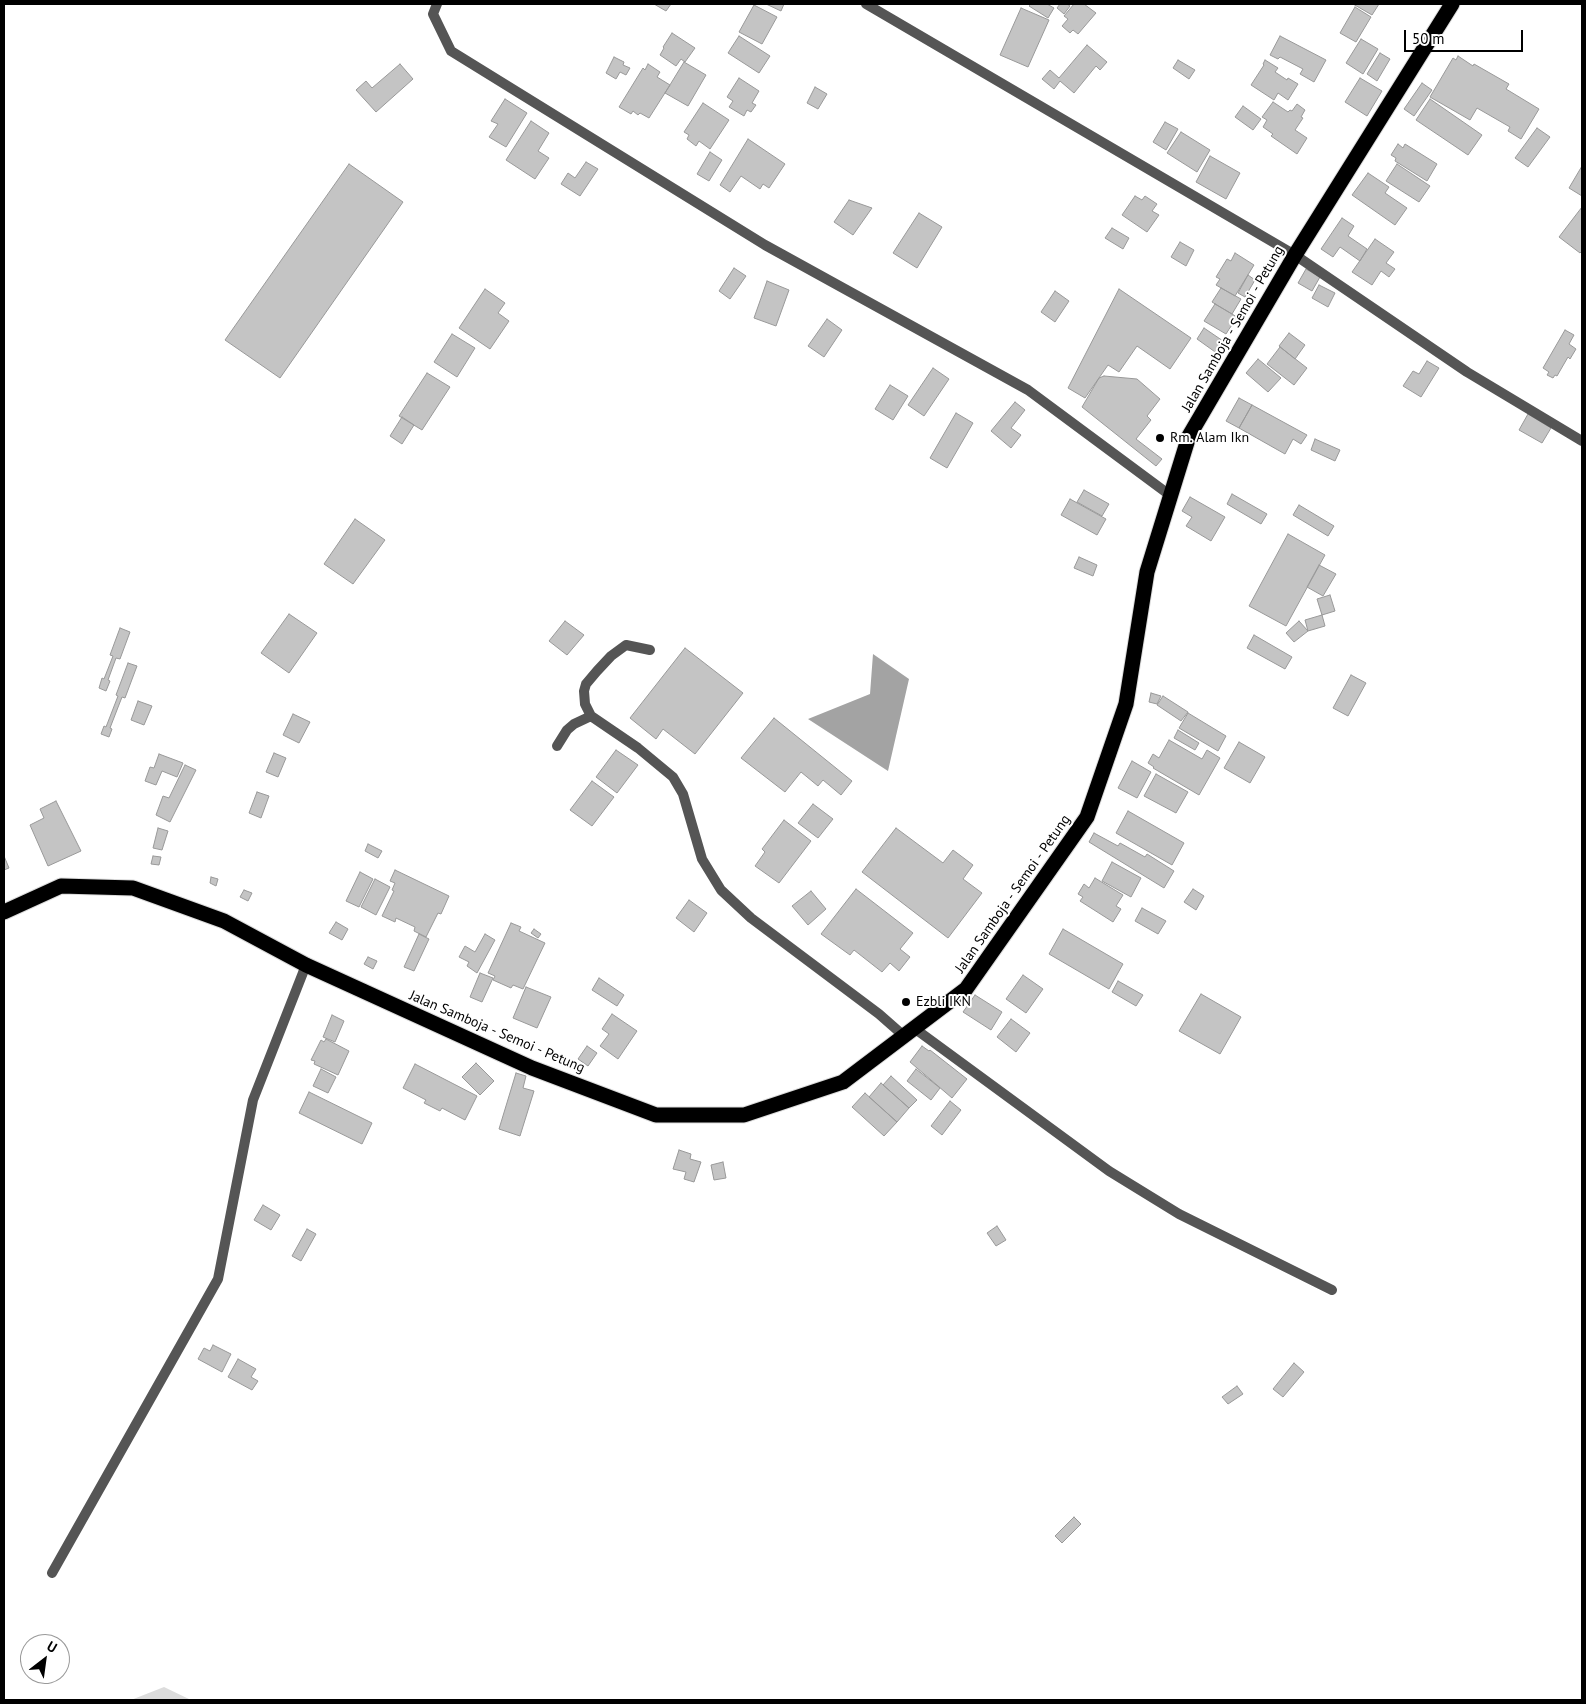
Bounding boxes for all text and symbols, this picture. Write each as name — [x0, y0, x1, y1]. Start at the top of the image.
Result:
scale bar — [1406, 20, 1525, 52]
text: 50 m — [1412, 29, 1445, 48]
street label: Jalan Samboja - Semoi - Petung — [1178, 243, 1288, 415]
place label: Rm. Alam Ikn — [1170, 430, 1249, 446]
marker: Rm. Alam Ikn — [1154, 432, 1166, 444]
street label: Jalan Samboja - Semoi - Petung — [952, 812, 1074, 976]
street label: Jalan Samboja - Semoi - Petung — [407, 987, 587, 1077]
place label: Ezbli IKN — [916, 994, 971, 1010]
marker: Ezbli IKN — [900, 996, 912, 1008]
north arrow — [20, 1634, 70, 1684]
text: U — [44, 1637, 60, 1657]

